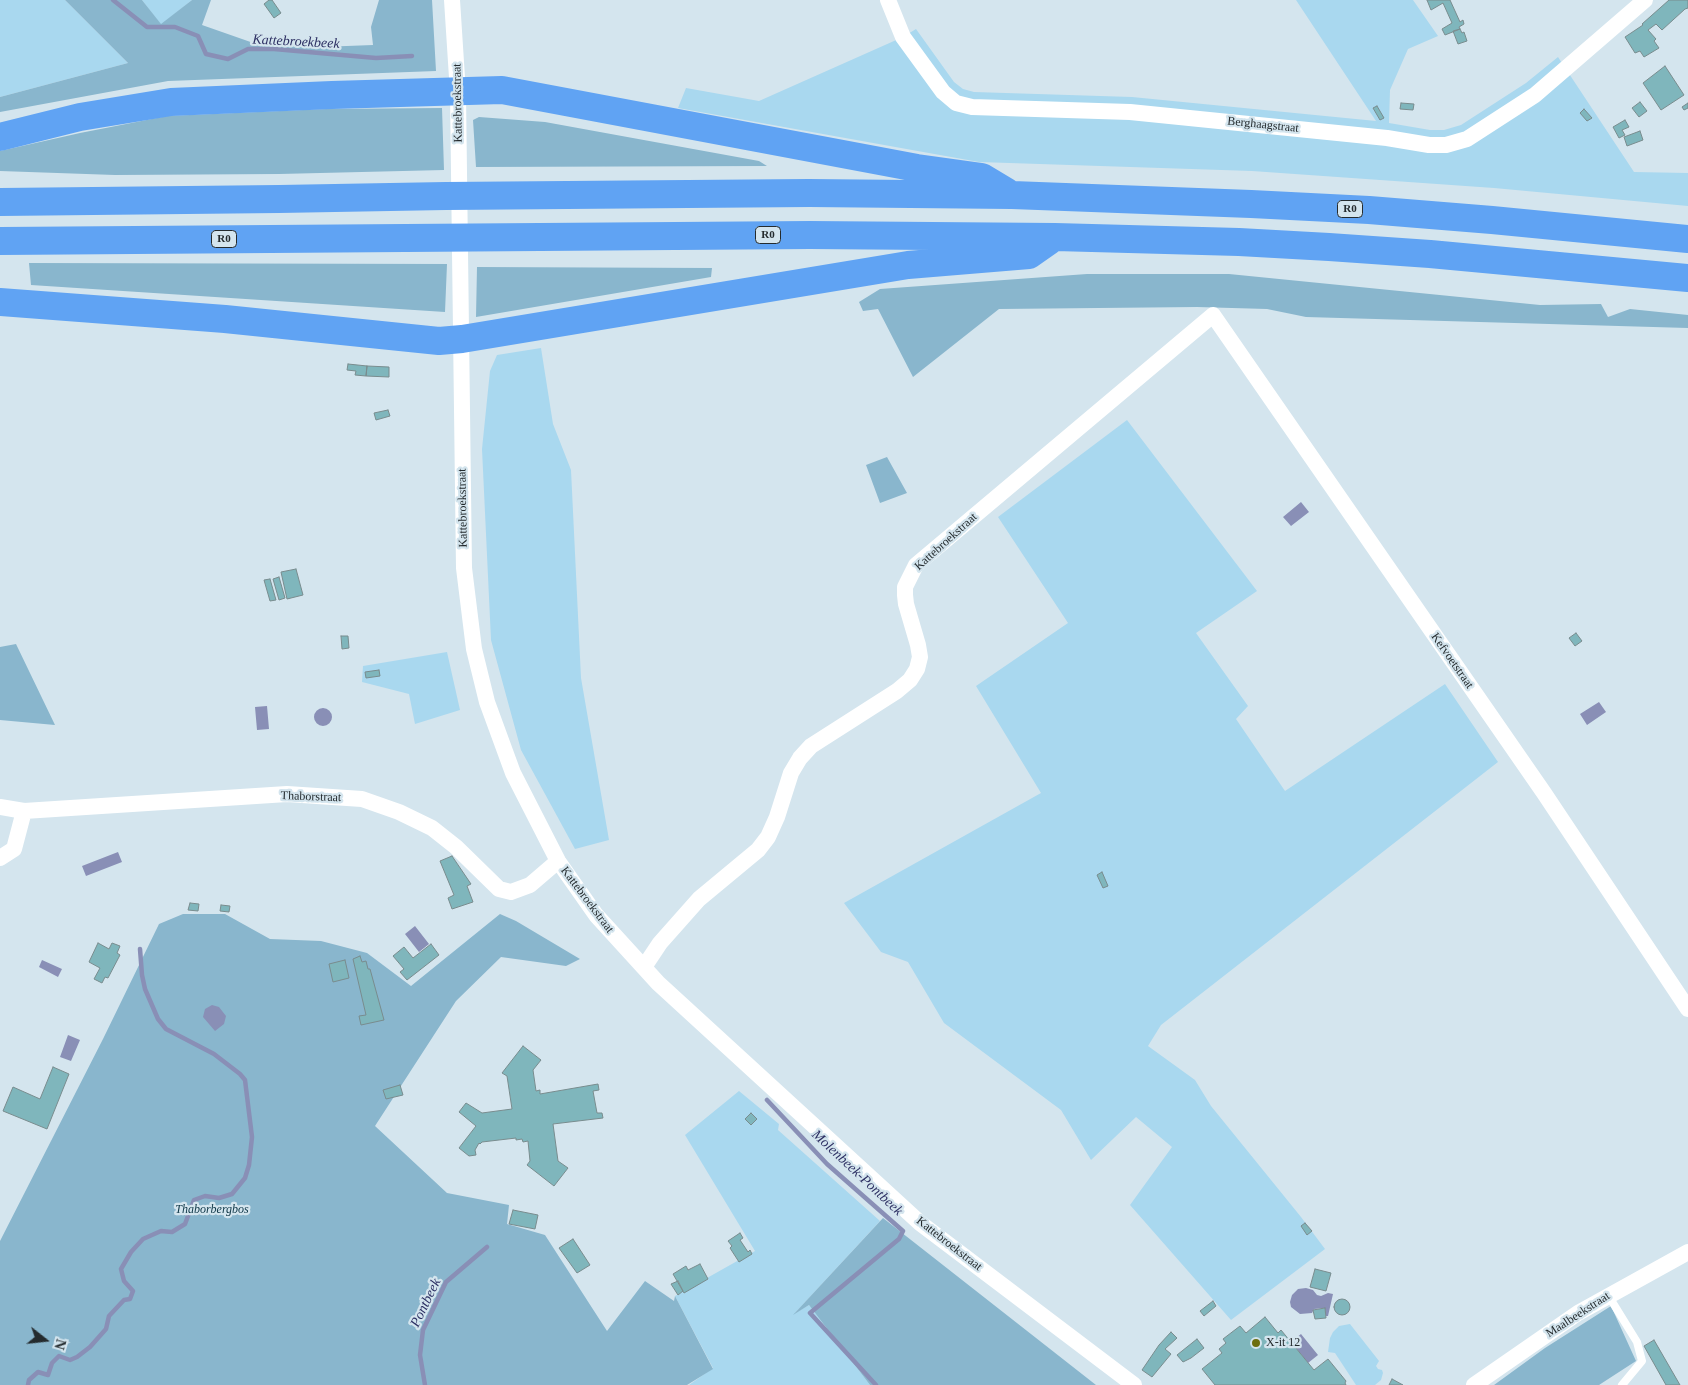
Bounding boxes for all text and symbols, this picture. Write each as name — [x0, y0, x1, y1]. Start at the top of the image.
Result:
water label: Kattebroekbeek — [252, 31, 340, 53]
street label: Kattebroekstraat — [450, 63, 466, 143]
street label: Berghaagstraat — [1227, 114, 1299, 136]
road number: R0 — [1338, 200, 1362, 218]
road number: R0 — [756, 226, 780, 244]
road number: R0 — [212, 230, 236, 248]
street label: Kattebroekstraat — [455, 468, 471, 548]
street label: Kattebroekstraat — [912, 510, 980, 574]
street label: Kefvoetstraat — [1428, 630, 1476, 692]
street label: Thaborstraat — [280, 789, 342, 805]
street label: Kattebroekstraat — [557, 864, 617, 936]
water label: Molenbeek-Pontbeek — [808, 1127, 906, 1219]
park label: Thaborbergbos — [175, 1203, 249, 1217]
street label: Kattebroekstraat — [913, 1214, 985, 1274]
water label: Pontbeek — [407, 1276, 445, 1330]
street label: Maalbeekstraat — [1543, 1289, 1613, 1341]
north arrow — [20, 1315, 70, 1365]
place label: X-it 12 — [1266, 1336, 1300, 1350]
text: N — [51, 1337, 69, 1351]
marker: X-it 12 — [1250, 1337, 1262, 1349]

